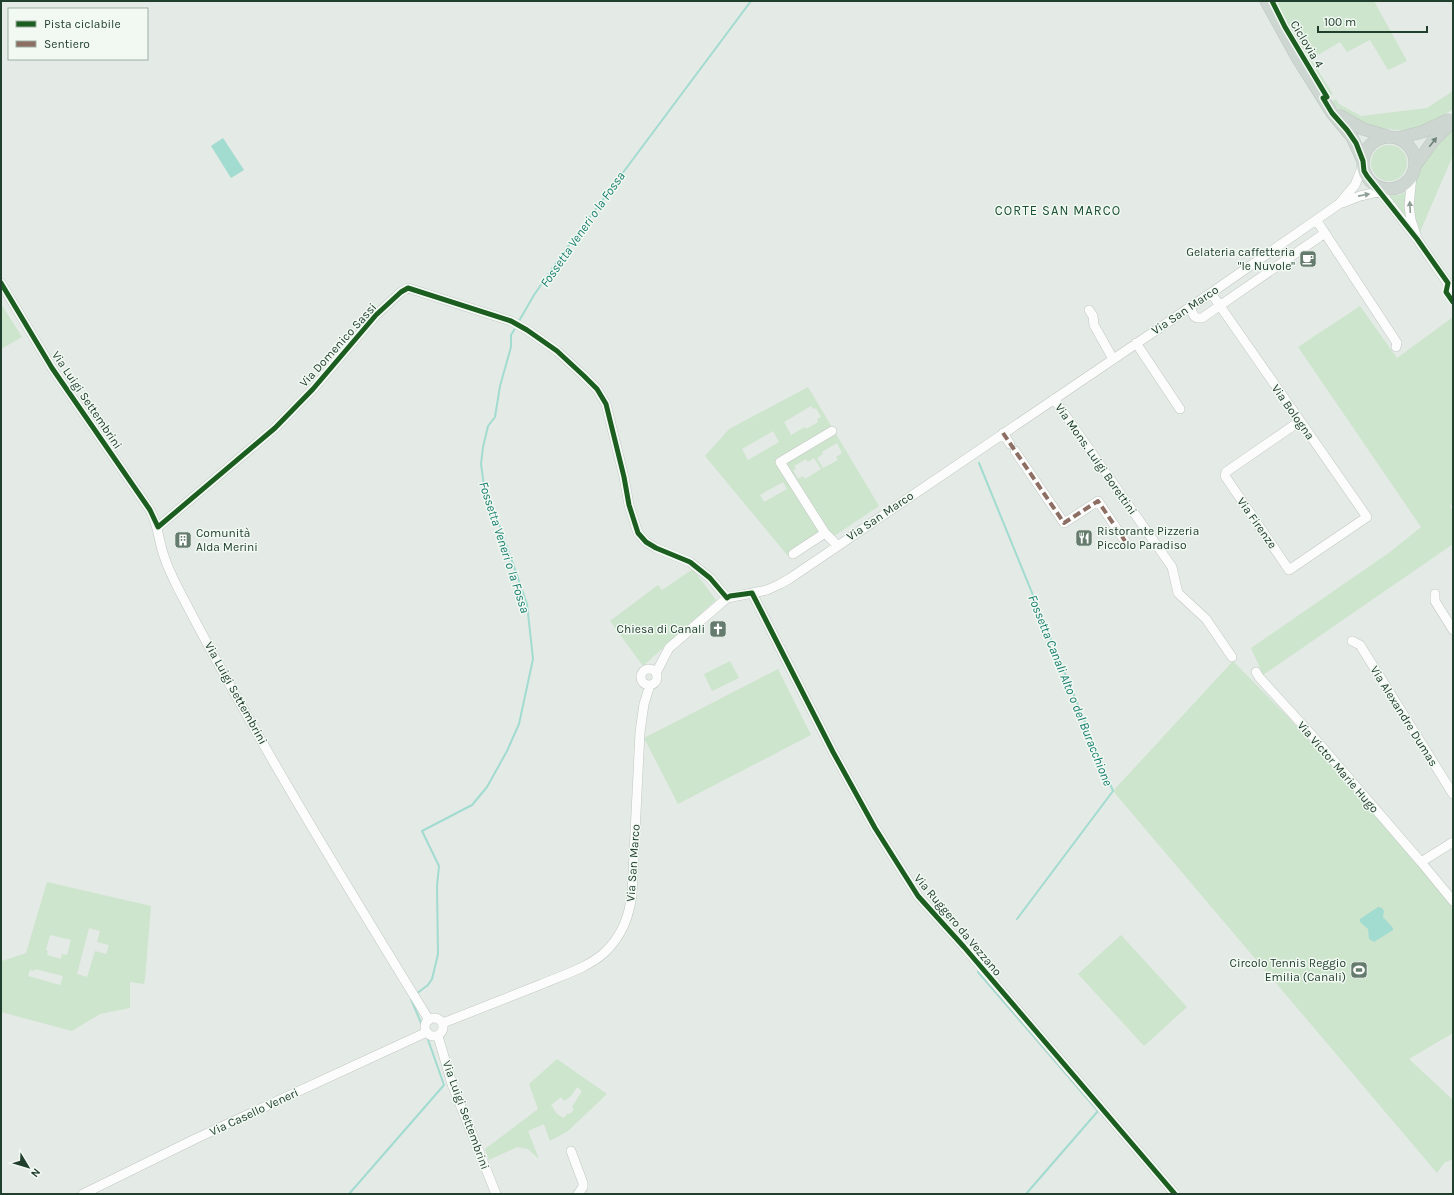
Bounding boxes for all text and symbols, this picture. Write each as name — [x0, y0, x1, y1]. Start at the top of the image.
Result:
legend — [8, 8, 148, 60]
scale bar — [1318, 8, 1427, 34]
text: 100 m — [1324, 15, 1356, 29]
text: Pista ciclabile — [44, 17, 121, 31]
street label: Ciclovia 4 — [1287, 18, 1327, 70]
text: Sentiero — [44, 37, 90, 51]
one-way arrow — [1428, 137, 1437, 148]
water label: Fossetta Veneri o la Fossa — [537, 168, 628, 290]
one-way arrow — [1358, 192, 1371, 198]
one-way arrow — [1406, 201, 1413, 213]
district label: CORTE SAN MARCO — [995, 203, 1121, 218]
place label: Gelateria caffetteria "le Nuvole" — [1186, 245, 1295, 273]
cafe icon: Gelateria caffetteria "le Nuvole" — [1298, 249, 1318, 269]
street label: Via San Marco — [1149, 283, 1221, 337]
street label: Via Domenico Sassi — [297, 300, 379, 390]
street label: Via Luigi Settembrini — [49, 348, 125, 452]
street label: Via Bologna — [1269, 382, 1317, 442]
street label: Via Mons. Luigi Borettini — [1052, 401, 1140, 517]
water label: Fossetta Veneri o la Fossa — [476, 479, 533, 615]
street label: Via San Marco — [844, 489, 916, 543]
street label: Via Firenze — [1234, 495, 1280, 551]
place label: Ristorante Pizzeria Piccolo Paradiso — [1097, 524, 1199, 552]
place label: Comunità Alda Merini — [196, 526, 258, 554]
restaurant icon: Ristorante Pizzeria Piccolo Paradiso — [1074, 528, 1094, 548]
building icon: Comunità Alda Merini — [173, 530, 193, 550]
water label: Fossetta Canali Alto o del Buracchione — [1025, 592, 1116, 788]
church icon: Chiesa di Canali — [708, 619, 728, 639]
place label: Chiesa di Canali — [617, 622, 705, 636]
street label: Via Luigi Settembrini — [202, 639, 270, 747]
street label: Via Alexandre Dumas — [1367, 663, 1441, 769]
street label: Via Victor Marie Hugo — [1294, 718, 1382, 816]
street label: Via San Marco — [623, 824, 643, 902]
street label: Via Ruggero da Vezzano — [911, 871, 1005, 979]
place label: Circolo Tennis Reggio Emilia (Canali) — [1230, 956, 1346, 984]
sports icon: Circolo Tennis Reggio Emilia (Canali) — [1349, 960, 1369, 980]
street label: Via Luigi Settembrini — [440, 1059, 492, 1171]
street label: Via Casello Veneri — [207, 1085, 301, 1139]
north arrow — [8, 1147, 48, 1187]
text: N — [28, 1166, 43, 1180]

